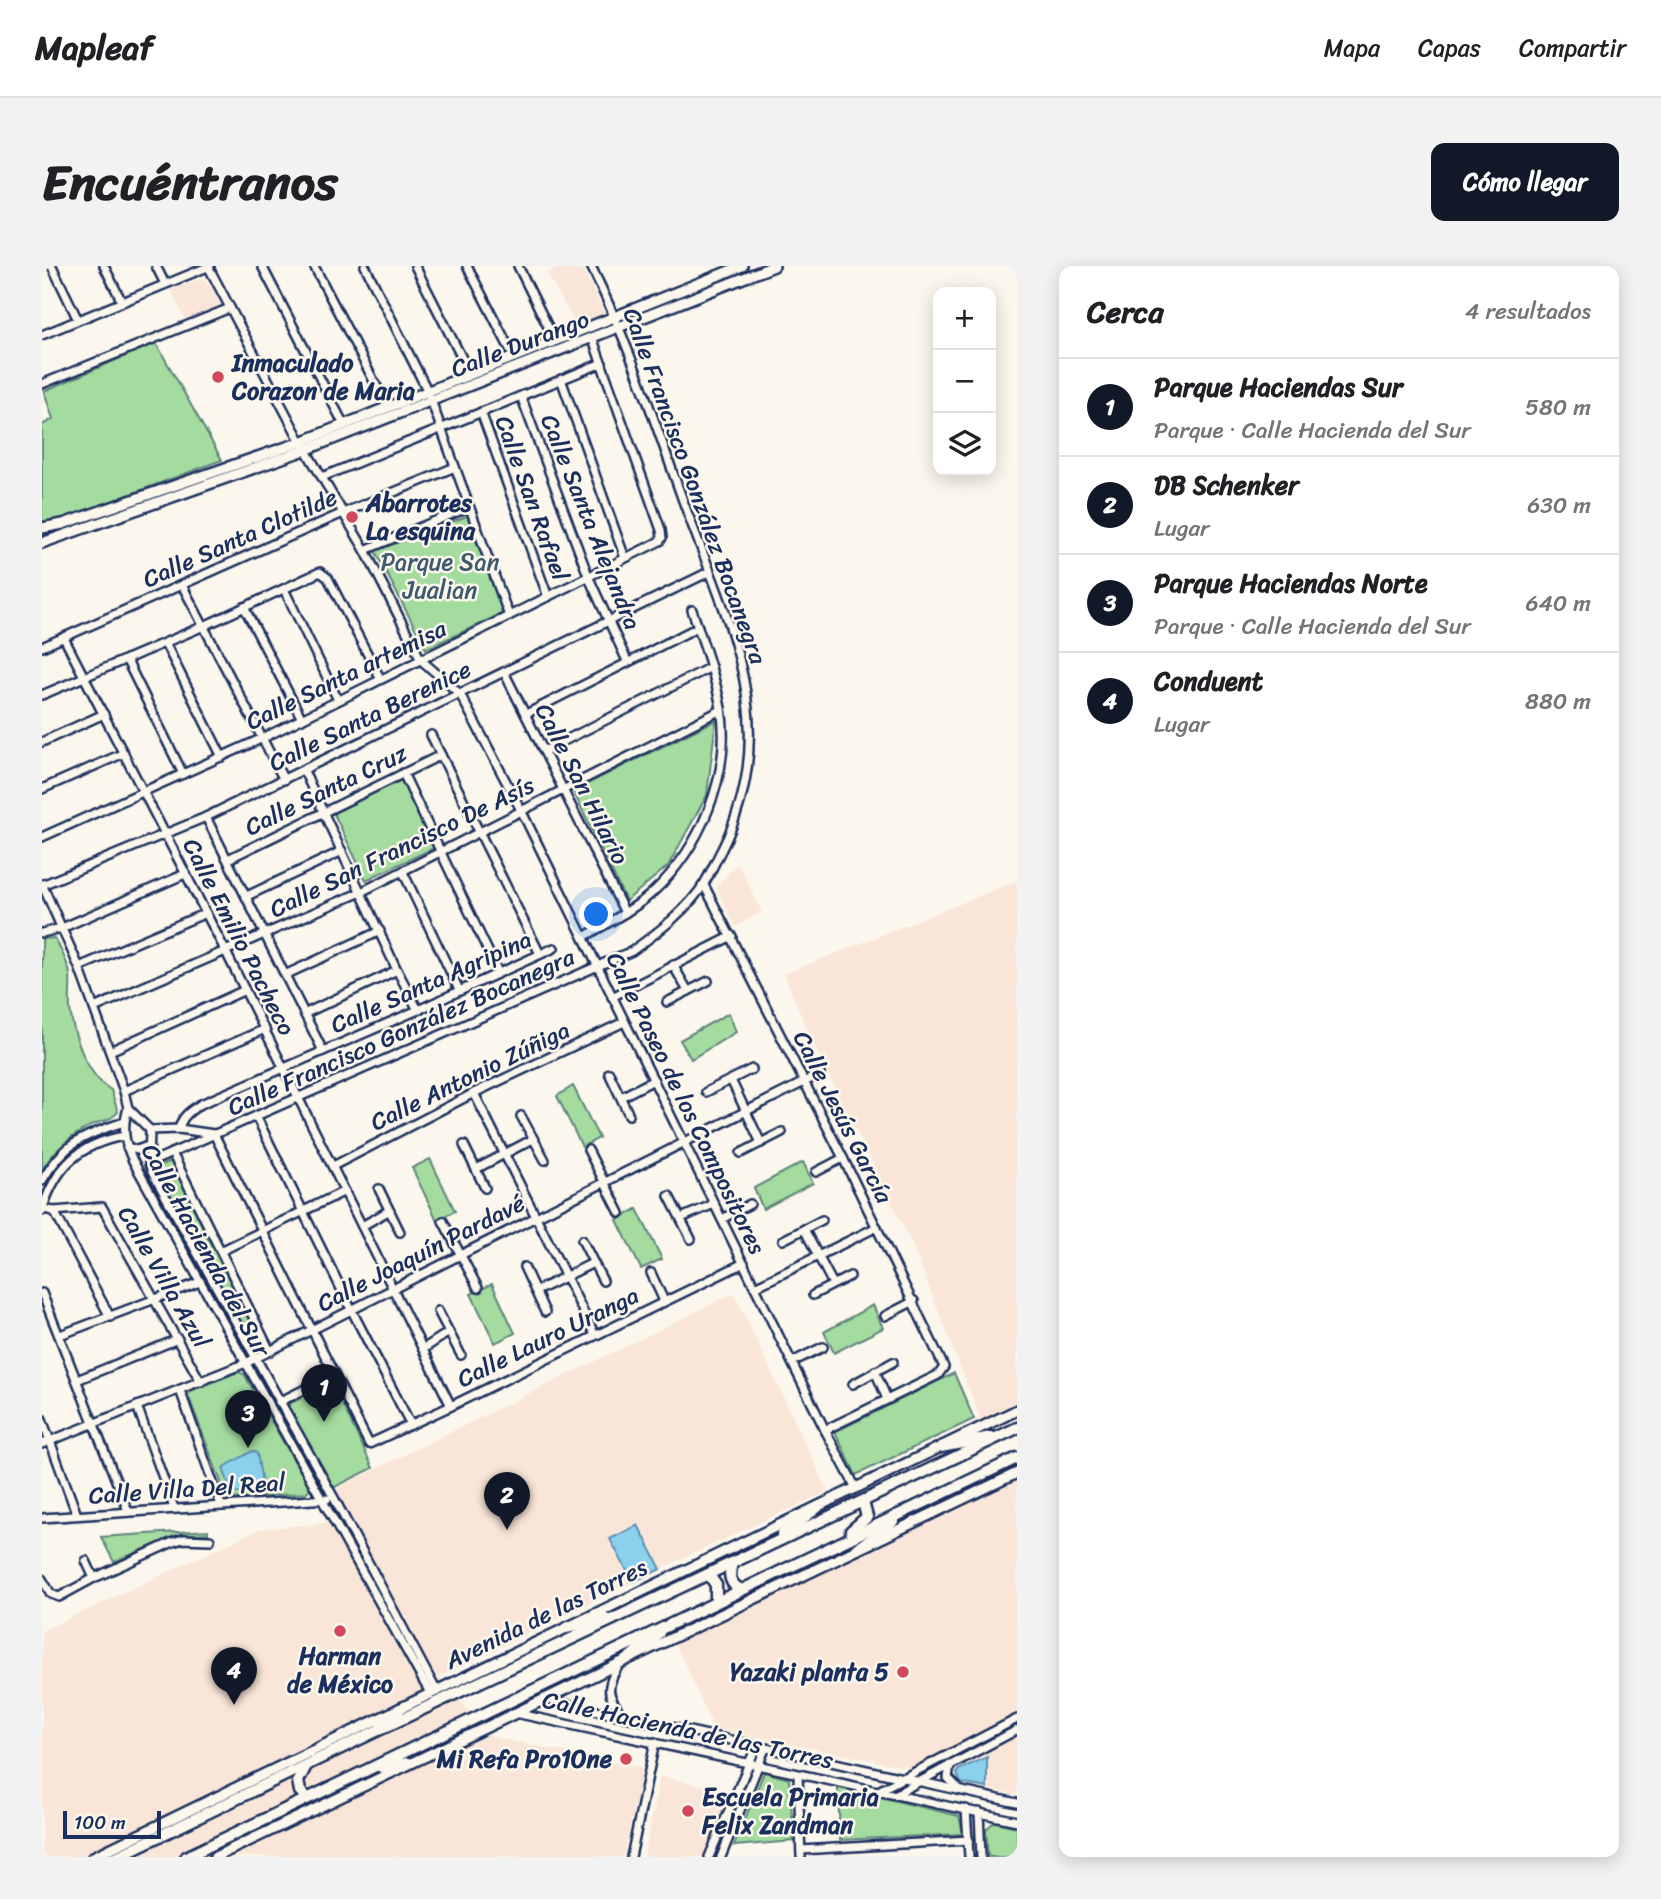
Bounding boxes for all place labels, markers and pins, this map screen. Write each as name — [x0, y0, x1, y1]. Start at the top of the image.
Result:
place label: Inmaculado Corazon de Maria — [230, 342, 415, 412]
marker: Inmaculado Corazon de Maria — [210, 369, 226, 385]
place label: Abarrotes La esquina — [365, 482, 476, 552]
marker: Abarrotes La esquina — [344, 509, 360, 525]
pin: 1 — [301, 1364, 347, 1422]
pin: 3 — [225, 1390, 271, 1448]
pin: 2 — [484, 1472, 530, 1530]
marker: Harman de México — [332, 1623, 348, 1639]
place label: Harman de México — [287, 1635, 393, 1705]
pin: 4 — [211, 1647, 257, 1705]
place label: Yazaki planta 5 — [730, 1651, 889, 1693]
marker: Yazaki planta 5 — [895, 1664, 911, 1680]
place label: Mi Refa Pro1One — [436, 1738, 613, 1780]
marker: Mi Refa Pro1One — [618, 1751, 634, 1767]
place label: Escuela Primaria Felix Zandman — [701, 1776, 879, 1846]
marker: Escuela Primaria Felix Zandman — [680, 1803, 696, 1819]

